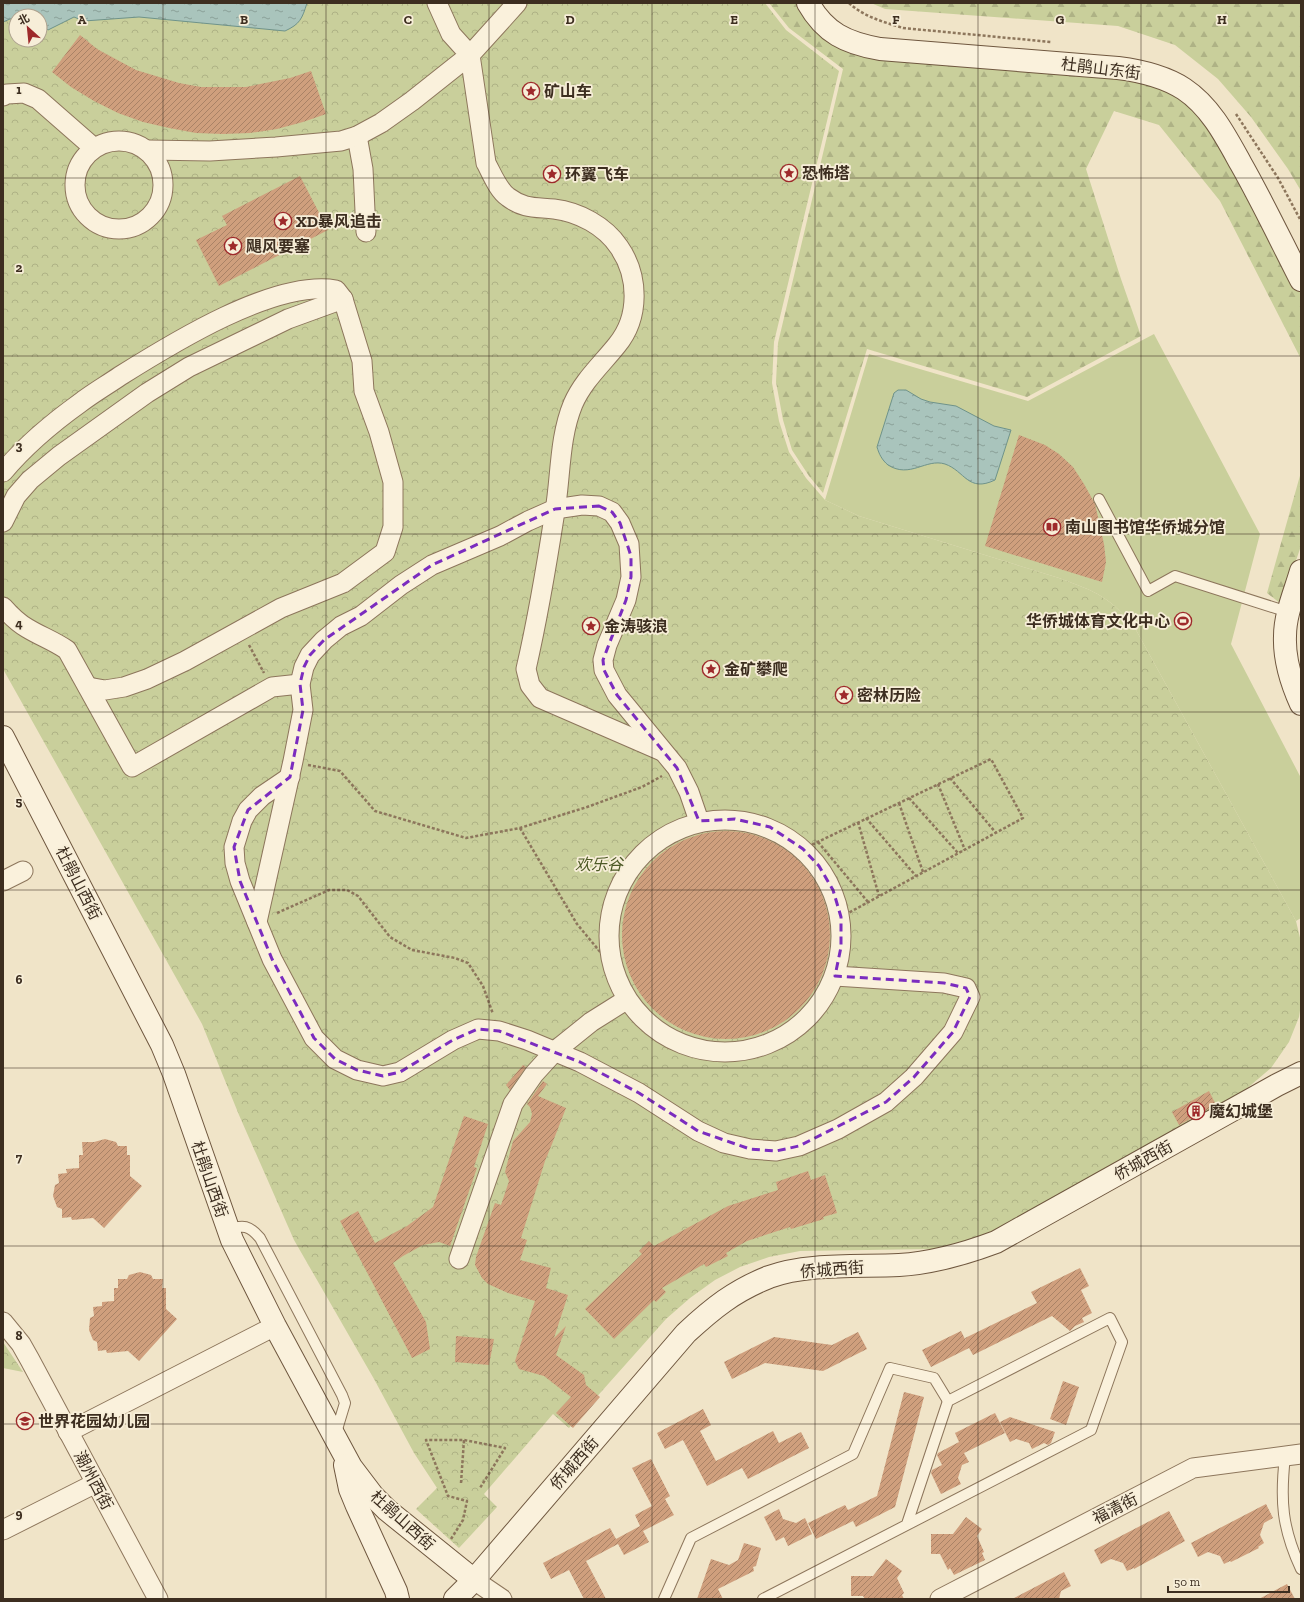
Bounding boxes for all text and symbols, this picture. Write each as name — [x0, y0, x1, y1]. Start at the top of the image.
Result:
north arrow — [8, 8, 48, 48]
text: 北 — [16, 11, 32, 28]
text: A — [78, 12, 87, 27]
text: B — [240, 12, 248, 27]
text: C — [404, 12, 412, 27]
text: D — [565, 12, 575, 27]
text: E — [730, 12, 738, 27]
text: F — [892, 12, 900, 27]
text: G — [1056, 12, 1065, 27]
text: H — [1217, 12, 1227, 27]
street label: 杜鹃山东街 — [1060, 54, 1142, 83]
place icon: 矿山车 — [521, 81, 541, 101]
text: 1 — [16, 82, 22, 97]
place label: 矿山车 — [544, 82, 592, 101]
place icon: 恐怖塔 — [779, 163, 799, 183]
place icon: 环翼飞车 — [542, 164, 562, 184]
place label: 恐怖塔 — [802, 164, 850, 183]
place label: 环翼飞车 — [565, 165, 629, 184]
place icon: XD暴风追击 — [273, 211, 293, 231]
place label: XD暴风追击 — [296, 212, 382, 231]
place icon: 飓风要塞 — [223, 236, 243, 256]
place label: 飓风要塞 — [246, 237, 310, 256]
text: 2 — [16, 260, 23, 275]
text: 3 — [16, 438, 23, 453]
library icon: 南山图书馆华侨城分馆 — [1042, 517, 1062, 537]
place label: 南山图书馆华侨城分馆 — [1065, 518, 1225, 537]
sports icon: 华侨城体育文化中心 — [1173, 611, 1193, 631]
place label: 华侨城体育文化中心 — [1026, 612, 1170, 631]
text: 4 — [15, 616, 23, 631]
place icon: 金涛骇浪 — [581, 616, 601, 636]
place label: 金涛骇浪 — [604, 617, 668, 636]
place icon: 金矿攀爬 — [701, 659, 721, 679]
place label: 金矿攀爬 — [724, 660, 788, 679]
place icon: 密林历险 — [834, 685, 854, 705]
place label: 密林历险 — [857, 686, 921, 705]
text: 5 — [16, 794, 23, 809]
street label: 杜鹃山西街 — [52, 843, 105, 923]
park label: 欢乐谷 — [575, 855, 625, 874]
text: 6 — [16, 972, 23, 987]
building icon: 魔幻城堡 — [1186, 1101, 1206, 1121]
place label: 魔幻城堡 — [1209, 1102, 1273, 1121]
street label: 侨城西街 — [1111, 1137, 1176, 1184]
street label: 杜鹃山西街 — [188, 1138, 232, 1220]
text: 7 — [16, 1150, 23, 1165]
street label: 侨城西街 — [799, 1258, 865, 1281]
text: 8 — [15, 1328, 23, 1343]
school or university icon: 世界花园幼儿园 — [15, 1411, 35, 1431]
place label: 世界花园幼儿园 — [38, 1412, 150, 1431]
street label: 侨城西街 — [546, 1433, 603, 1494]
street label: 潮州西街 — [70, 1448, 117, 1513]
street label: 杜鹃山西街 — [367, 1487, 439, 1554]
street label: 福清街 — [1090, 1489, 1141, 1528]
text: 9 — [16, 1506, 23, 1521]
scale bar — [1168, 1568, 1289, 1594]
text: 50 m — [1174, 1575, 1201, 1589]

